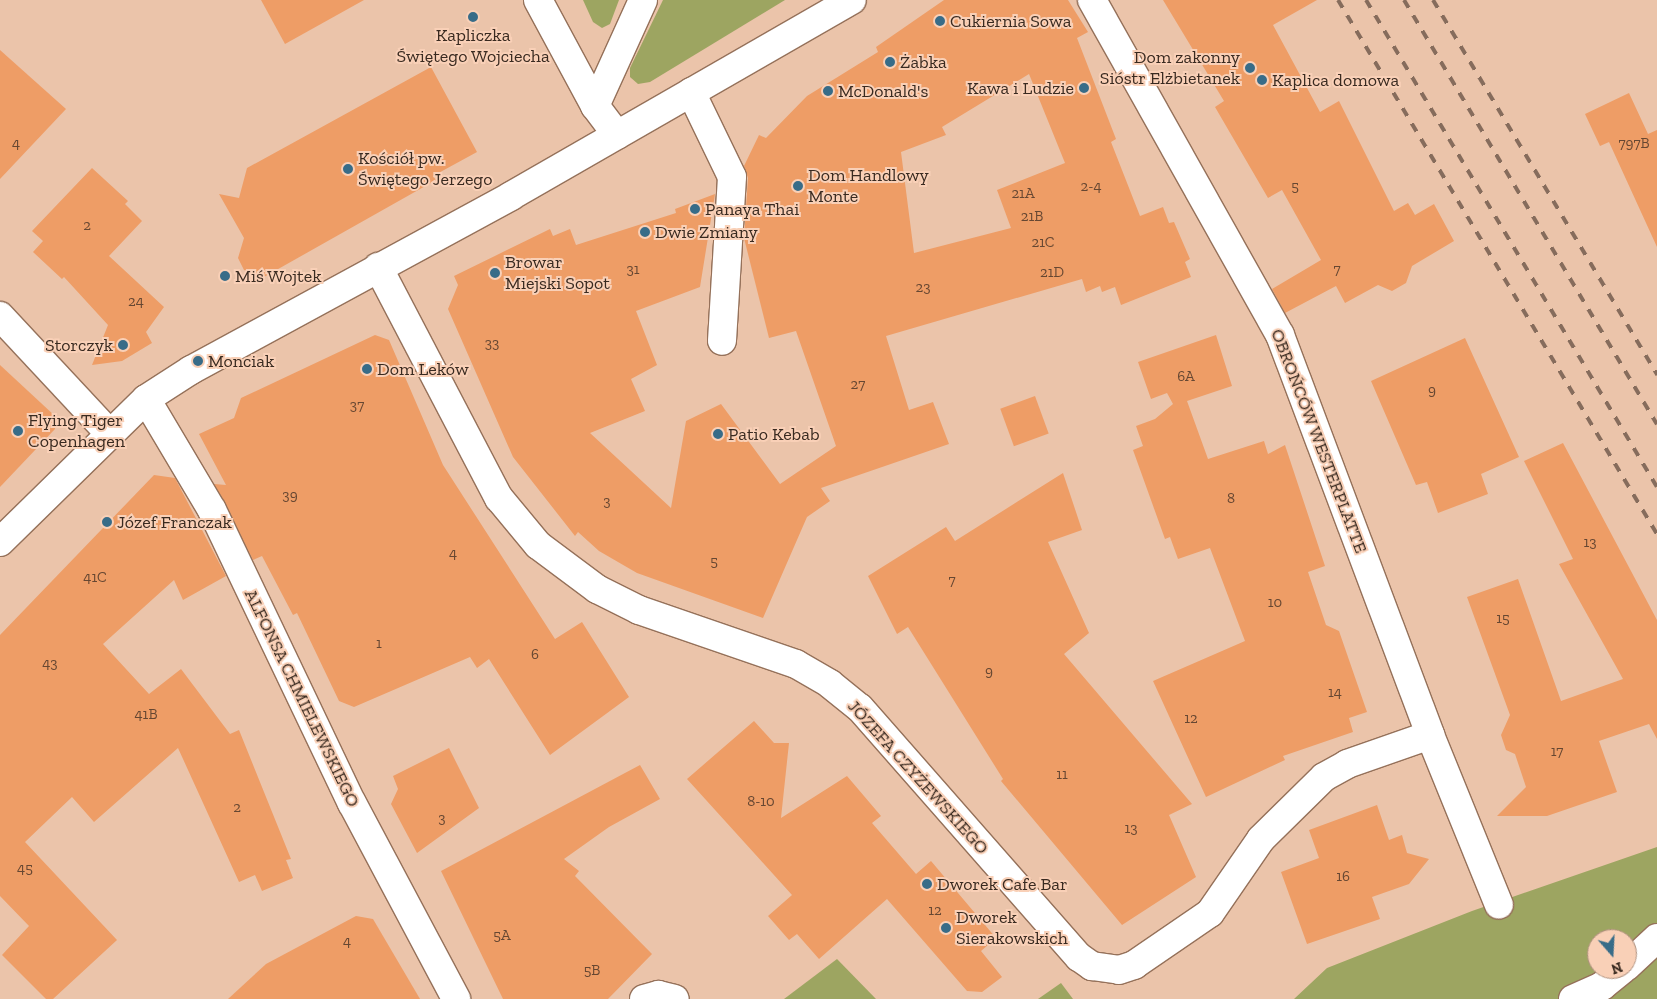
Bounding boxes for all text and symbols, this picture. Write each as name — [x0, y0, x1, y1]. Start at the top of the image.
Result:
place label: Cukiernia Sowa — [950, 10, 1071, 32]
marker: Kapliczka Świętego Wojciecha — [467, 11, 479, 23]
marker: Cukiernia Sowa — [934, 15, 946, 27]
place label: Kapliczka Świętego Wojciecha — [396, 25, 550, 68]
place label: Dom zakonny Sióstr Elżbietanek — [1100, 47, 1240, 90]
place label: Żabka — [900, 51, 947, 73]
marker: Żabka — [884, 56, 896, 68]
marker: Dom zakonny Sióstr Elżbietanek — [1244, 62, 1256, 74]
place label: Kaplica domowa — [1272, 69, 1399, 91]
marker: Kaplica domowa — [1256, 74, 1268, 86]
place label: Kawa i Ludzie — [967, 77, 1074, 99]
place label: McDonald's — [838, 80, 928, 102]
marker: Kawa i Ludzie — [1078, 82, 1090, 94]
marker: McDonald's — [822, 85, 834, 97]
house number: 4 — [12, 135, 20, 153]
house number: 797B — [1618, 135, 1650, 153]
place label: Kościół pw. Świętego Jerzego — [358, 148, 493, 190]
marker: Kościół pw. Świętego Jerzego — [342, 163, 354, 175]
place label: Dom Handlowy Monte — [808, 165, 929, 208]
house number: 2-4 — [1080, 178, 1102, 196]
house number: 5 — [1291, 178, 1299, 196]
marker: Dom Handlowy Monte — [792, 180, 804, 192]
house number: 21A — [1011, 185, 1035, 203]
place label: Panaya Thai — [705, 198, 799, 220]
marker: Panaya Thai — [689, 203, 701, 215]
house number: 21B — [1021, 208, 1043, 226]
house number: 2 — [83, 217, 91, 235]
place label: Dwie Zmiany — [655, 221, 758, 243]
marker: Dwie Zmiany — [639, 226, 651, 238]
house number: 21C — [1032, 234, 1054, 252]
place label: Browar Miejski Sopot — [505, 252, 610, 294]
house number: 31 — [626, 261, 640, 279]
house number: 7 — [1333, 261, 1341, 279]
house number: 21D — [1040, 264, 1064, 282]
place label: Miś Wojtek — [235, 265, 322, 287]
marker: Browar Miejski Sopot — [489, 267, 501, 279]
marker: Miś Wojtek — [219, 270, 231, 282]
house number: 23 — [915, 279, 931, 297]
house number: 24 — [128, 293, 144, 311]
street label: OBROŃCÓW WESTERPLATTE — [1266, 325, 1372, 557]
place label: Storczyk — [45, 334, 113, 356]
house number: 33 — [485, 335, 499, 353]
marker: Storczyk — [117, 339, 129, 351]
place label: Monciak — [208, 350, 274, 372]
marker: Monciak — [192, 355, 204, 367]
place label: Dom Leków — [377, 358, 469, 380]
marker: Dom Leków — [361, 363, 373, 375]
house number: 6A — [1177, 368, 1195, 386]
house number: 27 — [851, 376, 865, 394]
house number: 9 — [1428, 382, 1436, 400]
house number: 37 — [350, 397, 364, 415]
place label: Flying Tiger Copenhagen — [28, 410, 125, 452]
place label: Patio Kebab — [728, 423, 820, 445]
marker: Flying Tiger Copenhagen — [12, 425, 24, 437]
marker: Patio Kebab — [712, 428, 724, 440]
house number: 39 — [282, 487, 298, 505]
house number: 8 — [1227, 490, 1235, 508]
house number: 3 — [603, 493, 611, 511]
place label: Józef Franczak — [117, 511, 232, 533]
marker: Józef Franczak — [101, 516, 113, 528]
house number: 13 — [1583, 534, 1597, 552]
house number: 4 — [449, 545, 457, 563]
house number: 5 — [710, 553, 718, 571]
house number: 41C — [83, 569, 107, 587]
house number: 7 — [948, 572, 956, 590]
street label: ALFONSA CHMIELEWSKIEGO — [240, 585, 364, 811]
house number: 10 — [1268, 594, 1282, 612]
house number: 15 — [1496, 610, 1510, 628]
house number: 1 — [376, 635, 382, 653]
house number: 6 — [531, 646, 539, 664]
house number: 43 — [42, 655, 58, 673]
house number: 9 — [985, 663, 993, 681]
house number: 14 — [1328, 684, 1342, 702]
street label: JÓZEFA CZYŻEWSKIEGO — [843, 695, 993, 859]
house number: 41B — [135, 706, 157, 724]
house number: 12 — [1184, 710, 1198, 728]
house number: 17 — [1551, 743, 1563, 761]
house number: 11 — [1056, 766, 1068, 784]
house number: 8-10 — [747, 793, 775, 811]
house number: 2 — [233, 799, 241, 817]
house number: 3 — [438, 810, 446, 828]
house number: 13 — [1124, 820, 1138, 838]
house number: 45 — [17, 860, 33, 878]
house number: 16 — [1336, 868, 1350, 886]
place label: Dworek Cafe Bar — [937, 873, 1068, 895]
marker: Dworek Cafe Bar — [921, 878, 933, 890]
house number: 12 — [928, 902, 942, 920]
place label: Dworek Sierakowskich — [956, 907, 1068, 950]
marker: Dworek Sierakowskich — [940, 922, 952, 934]
house number: 5A — [493, 927, 511, 945]
north arrow — [1587, 929, 1637, 979]
house number: 4 — [343, 933, 351, 951]
text: N — [1609, 958, 1625, 977]
house number: 5B — [584, 962, 600, 980]

